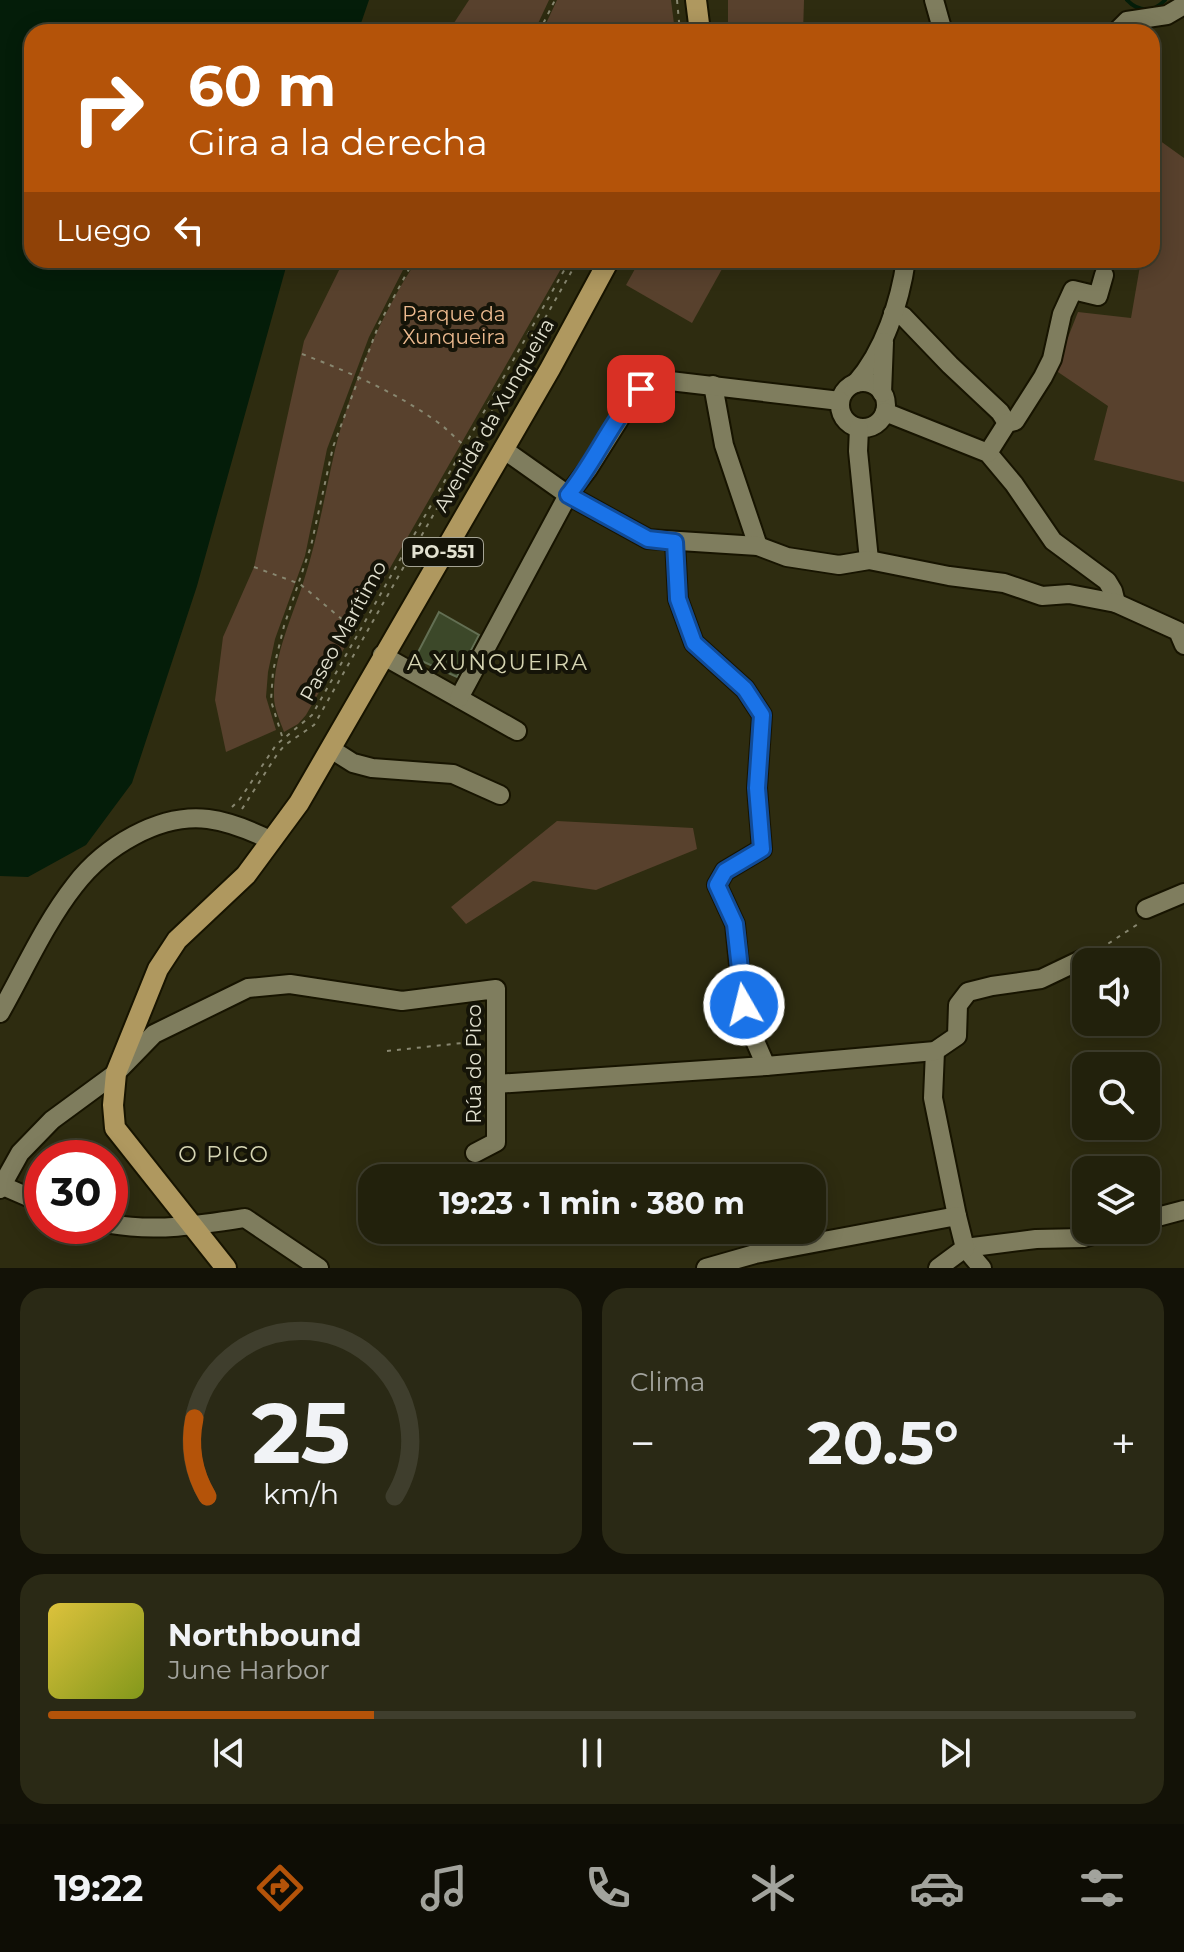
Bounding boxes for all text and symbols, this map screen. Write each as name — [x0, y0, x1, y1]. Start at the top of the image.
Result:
text: 60 m — [188, 52, 336, 120]
icon: right — [56, 56, 160, 160]
text: Gira a la derecha — [188, 120, 488, 164]
icon: left — [167, 208, 211, 252]
text: Luego — [56, 212, 151, 249]
park label: Parque da Xunqueira — [402, 302, 506, 349]
street label: Avenida da Xunqueira — [429, 314, 559, 516]
pin — [607, 355, 675, 423]
icon: arrive — [619, 367, 663, 411]
road number: PO-551 — [403, 538, 483, 566]
street label: Paseo Marítimo — [295, 557, 391, 705]
district label: A XUNQUEIRA — [407, 649, 589, 676]
map controls — [1072, 948, 1160, 1244]
button: sound — [1072, 948, 1160, 1036]
position arrow — [702, 963, 786, 1047]
street label: Rúa do Pico — [462, 1004, 486, 1124]
button: search — [1072, 1052, 1160, 1140]
speed limit sign: 30 — [24, 1140, 128, 1244]
district label: O PICO — [178, 1141, 270, 1168]
button: layers — [1072, 1156, 1160, 1244]
text: 19:23 · 1 min · 380 m — [439, 1185, 745, 1222]
text: Clima — [630, 1366, 705, 1398]
text: 25 — [252, 1382, 350, 1484]
text: 20.5° — [807, 1406, 959, 1479]
text: − — [630, 1416, 655, 1470]
text: + — [1111, 1416, 1136, 1470]
text: km/h — [263, 1476, 339, 1511]
text: Northbound — [168, 1617, 362, 1654]
text: June Harbor — [168, 1654, 330, 1686]
icon: previous — [207, 1731, 251, 1775]
icon: pause — [570, 1731, 614, 1775]
icon: next — [933, 1731, 977, 1775]
icon: directions — [252, 1860, 308, 1916]
icon: music — [416, 1860, 472, 1916]
icon: phone — [580, 1860, 636, 1916]
icon: climate — [745, 1860, 801, 1916]
icon: car — [909, 1860, 965, 1916]
icon: filters — [1074, 1860, 1130, 1916]
text: 19:22 — [54, 1866, 143, 1910]

